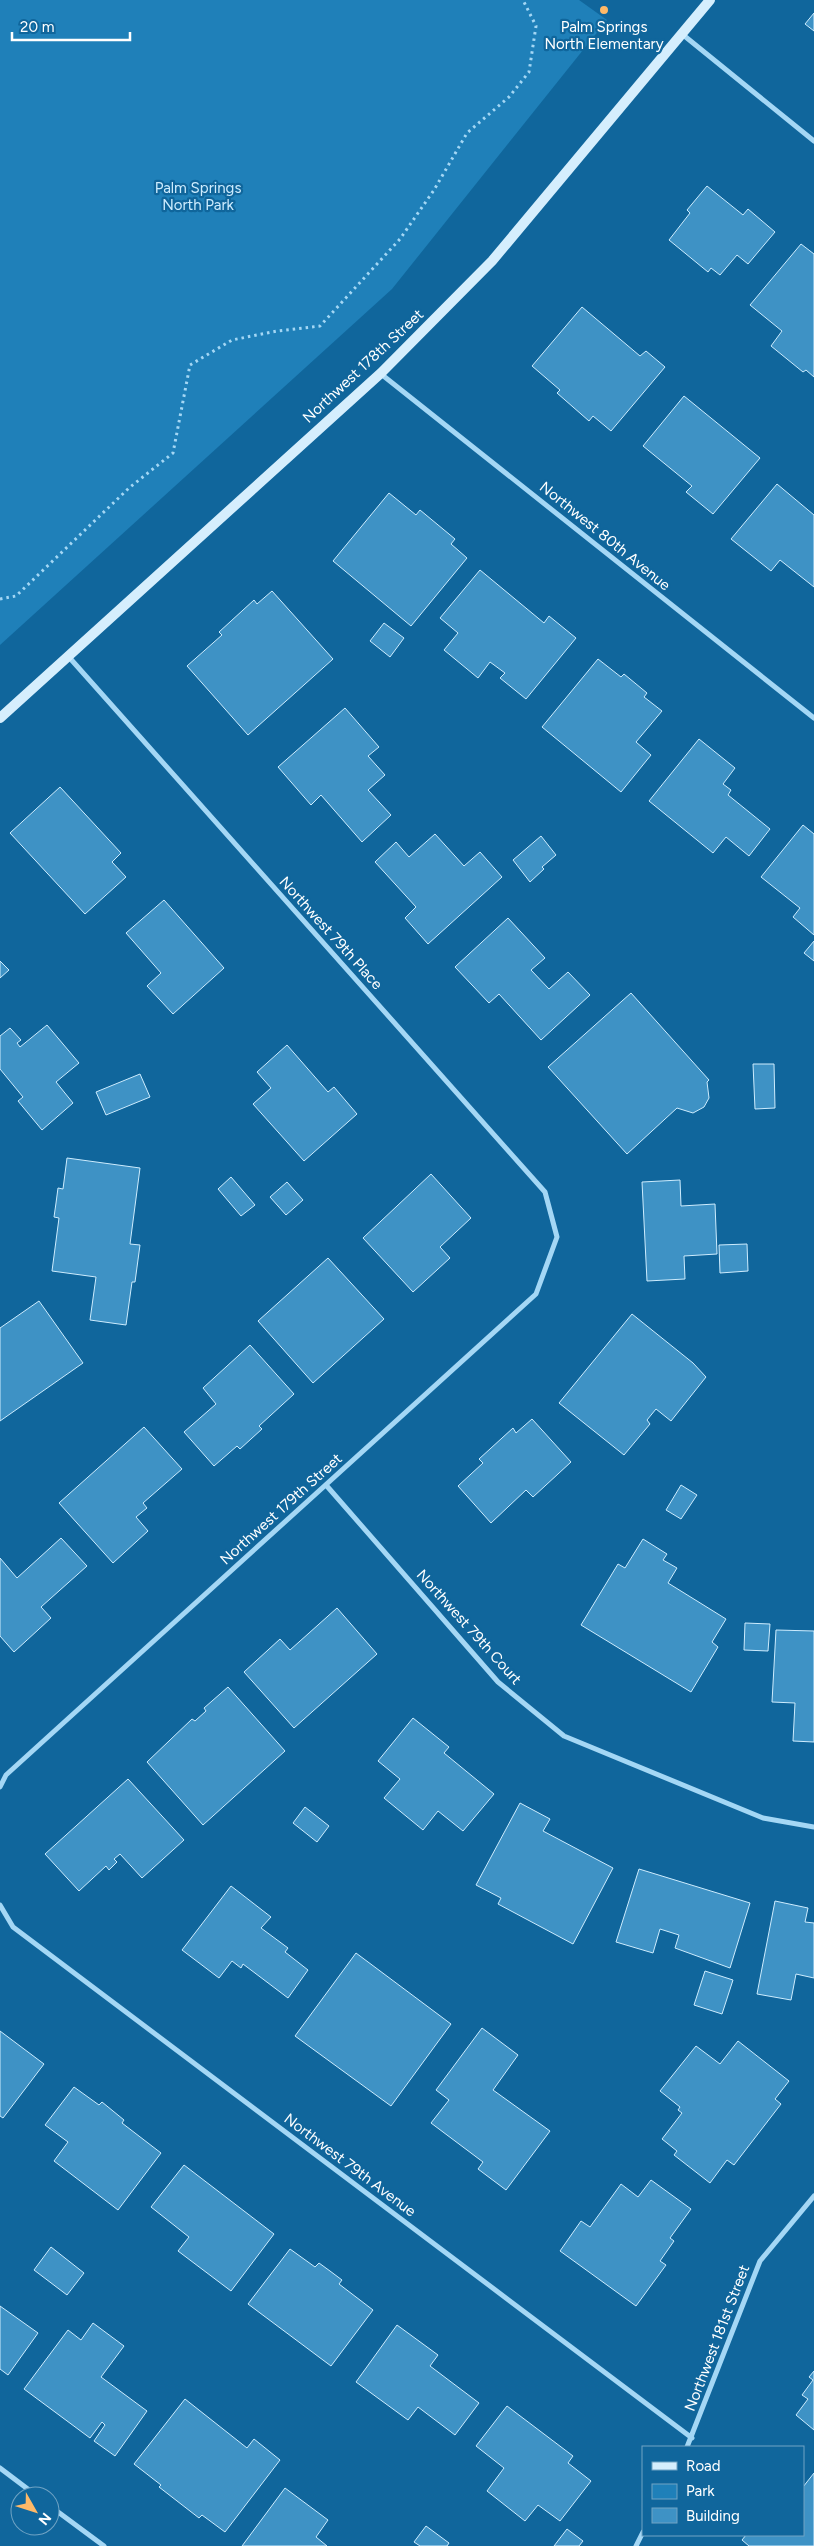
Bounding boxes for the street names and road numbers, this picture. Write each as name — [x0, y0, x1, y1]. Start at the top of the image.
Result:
street label: Northwest 178th Street — [299, 305, 427, 427]
street label: Northwest 80th Avenue — [536, 478, 674, 594]
street label: Northwest 79th Place — [276, 873, 386, 993]
street label: Northwest 179th Street — [216, 1449, 346, 1569]
street label: Northwest 79th Court — [413, 1566, 526, 1688]
street label: Northwest 79th Avenue — [281, 2110, 419, 2220]
street label: Northwest 181st Street — [681, 2262, 753, 2414]

